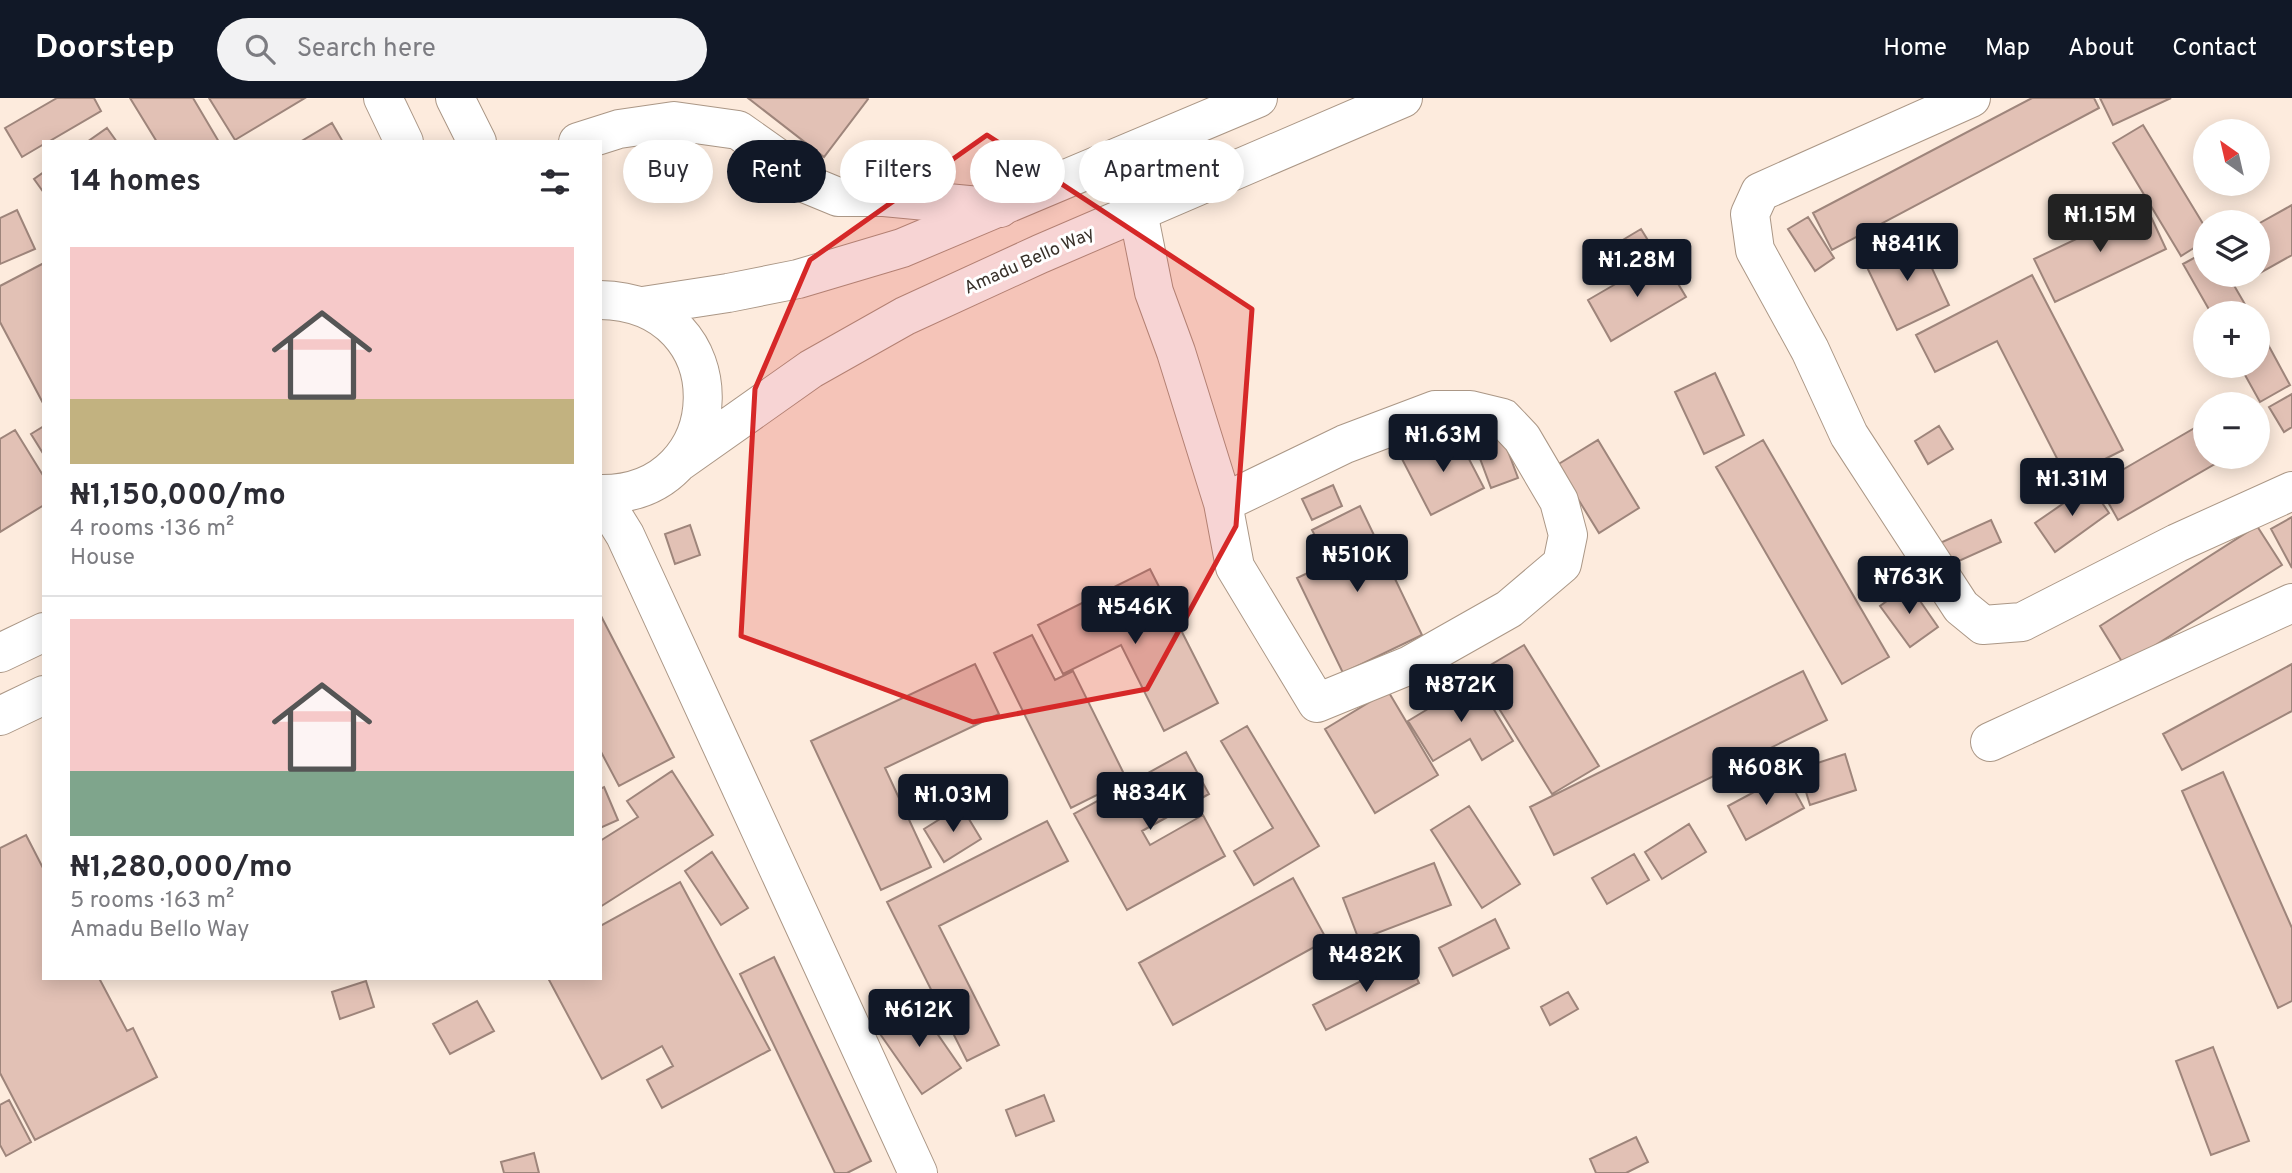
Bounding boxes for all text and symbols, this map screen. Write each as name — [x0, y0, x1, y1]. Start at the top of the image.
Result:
search box — [217, 18, 707, 81]
text: Doorstep — [35, 28, 175, 70]
icon: search — [241, 30, 279, 68]
text: Search here — [297, 33, 436, 66]
text: Home — [1883, 34, 1947, 64]
text: Map — [1985, 34, 2030, 64]
text: About — [2068, 34, 2134, 64]
text: Contact — [2172, 34, 2257, 64]
north arrow — [2193, 119, 2270, 196]
map controls — [2193, 119, 2270, 469]
chip: Buy — [623, 140, 713, 203]
chip: Rent — [727, 140, 826, 203]
chip: Filters — [840, 140, 956, 203]
chip: New — [970, 140, 1065, 203]
chip: Apartment — [1079, 140, 1244, 203]
icon: filters — [536, 163, 574, 201]
text: 14 homes — [70, 164, 201, 201]
pin: ₦1.15M — [2043, 194, 2157, 254]
text: ₦1.15M — [2064, 202, 2136, 231]
button: layers — [2193, 210, 2270, 287]
street label: Amadu Bello Way — [961, 222, 1098, 300]
pin: ₦841K — [1858, 223, 1956, 283]
text: ₦841K — [1872, 231, 1942, 260]
pin: ₦1.28M — [1580, 240, 1694, 299]
text: ₦1.28M — [1598, 247, 1676, 276]
icon: home — [259, 292, 385, 418]
button: + — [2193, 301, 2270, 378]
button: − — [2193, 392, 2270, 469]
pin: ₦1.63M — [1386, 414, 1500, 474]
text: ₦1.63M — [1405, 422, 1481, 451]
pin: ₦1.31M — [2015, 458, 2129, 518]
text: ₦1.31M — [2036, 466, 2108, 495]
text: ₦1,150,000/mo — [70, 478, 286, 515]
text: 4 rooms · 136 m² — [70, 515, 234, 544]
pin: ₦510K — [1308, 534, 1406, 594]
text: ₦510K — [1322, 542, 1392, 571]
text: House — [70, 544, 135, 573]
pin: ₦763K — [1860, 556, 1958, 616]
text: ₦763K — [1874, 564, 1944, 593]
pin: ₦546K — [1086, 587, 1184, 646]
text: ₦546K — [1097, 594, 1173, 623]
icon: home — [259, 664, 385, 790]
pin: ₦872K — [1412, 664, 1510, 724]
text: ₦872K — [1425, 672, 1497, 701]
pin: ₦608K — [1717, 748, 1815, 807]
text: ₦608K — [1728, 755, 1804, 784]
pin: ₦834K — [1101, 772, 1199, 832]
pin: ₦1.03M — [896, 774, 1010, 834]
text: ₦834K — [1113, 780, 1187, 809]
text: ₦1.03M — [914, 782, 992, 811]
text: ₦1,280,000/mo — [70, 850, 292, 887]
text: 5 rooms · 163 m² — [70, 887, 234, 916]
text: Amadu Bello Way — [70, 916, 249, 945]
pin: ₦482K — [1317, 934, 1415, 994]
text: ₦482K — [1329, 942, 1403, 971]
pin: ₦612K — [870, 990, 968, 1049]
text: ₦612K — [884, 997, 954, 1026]

